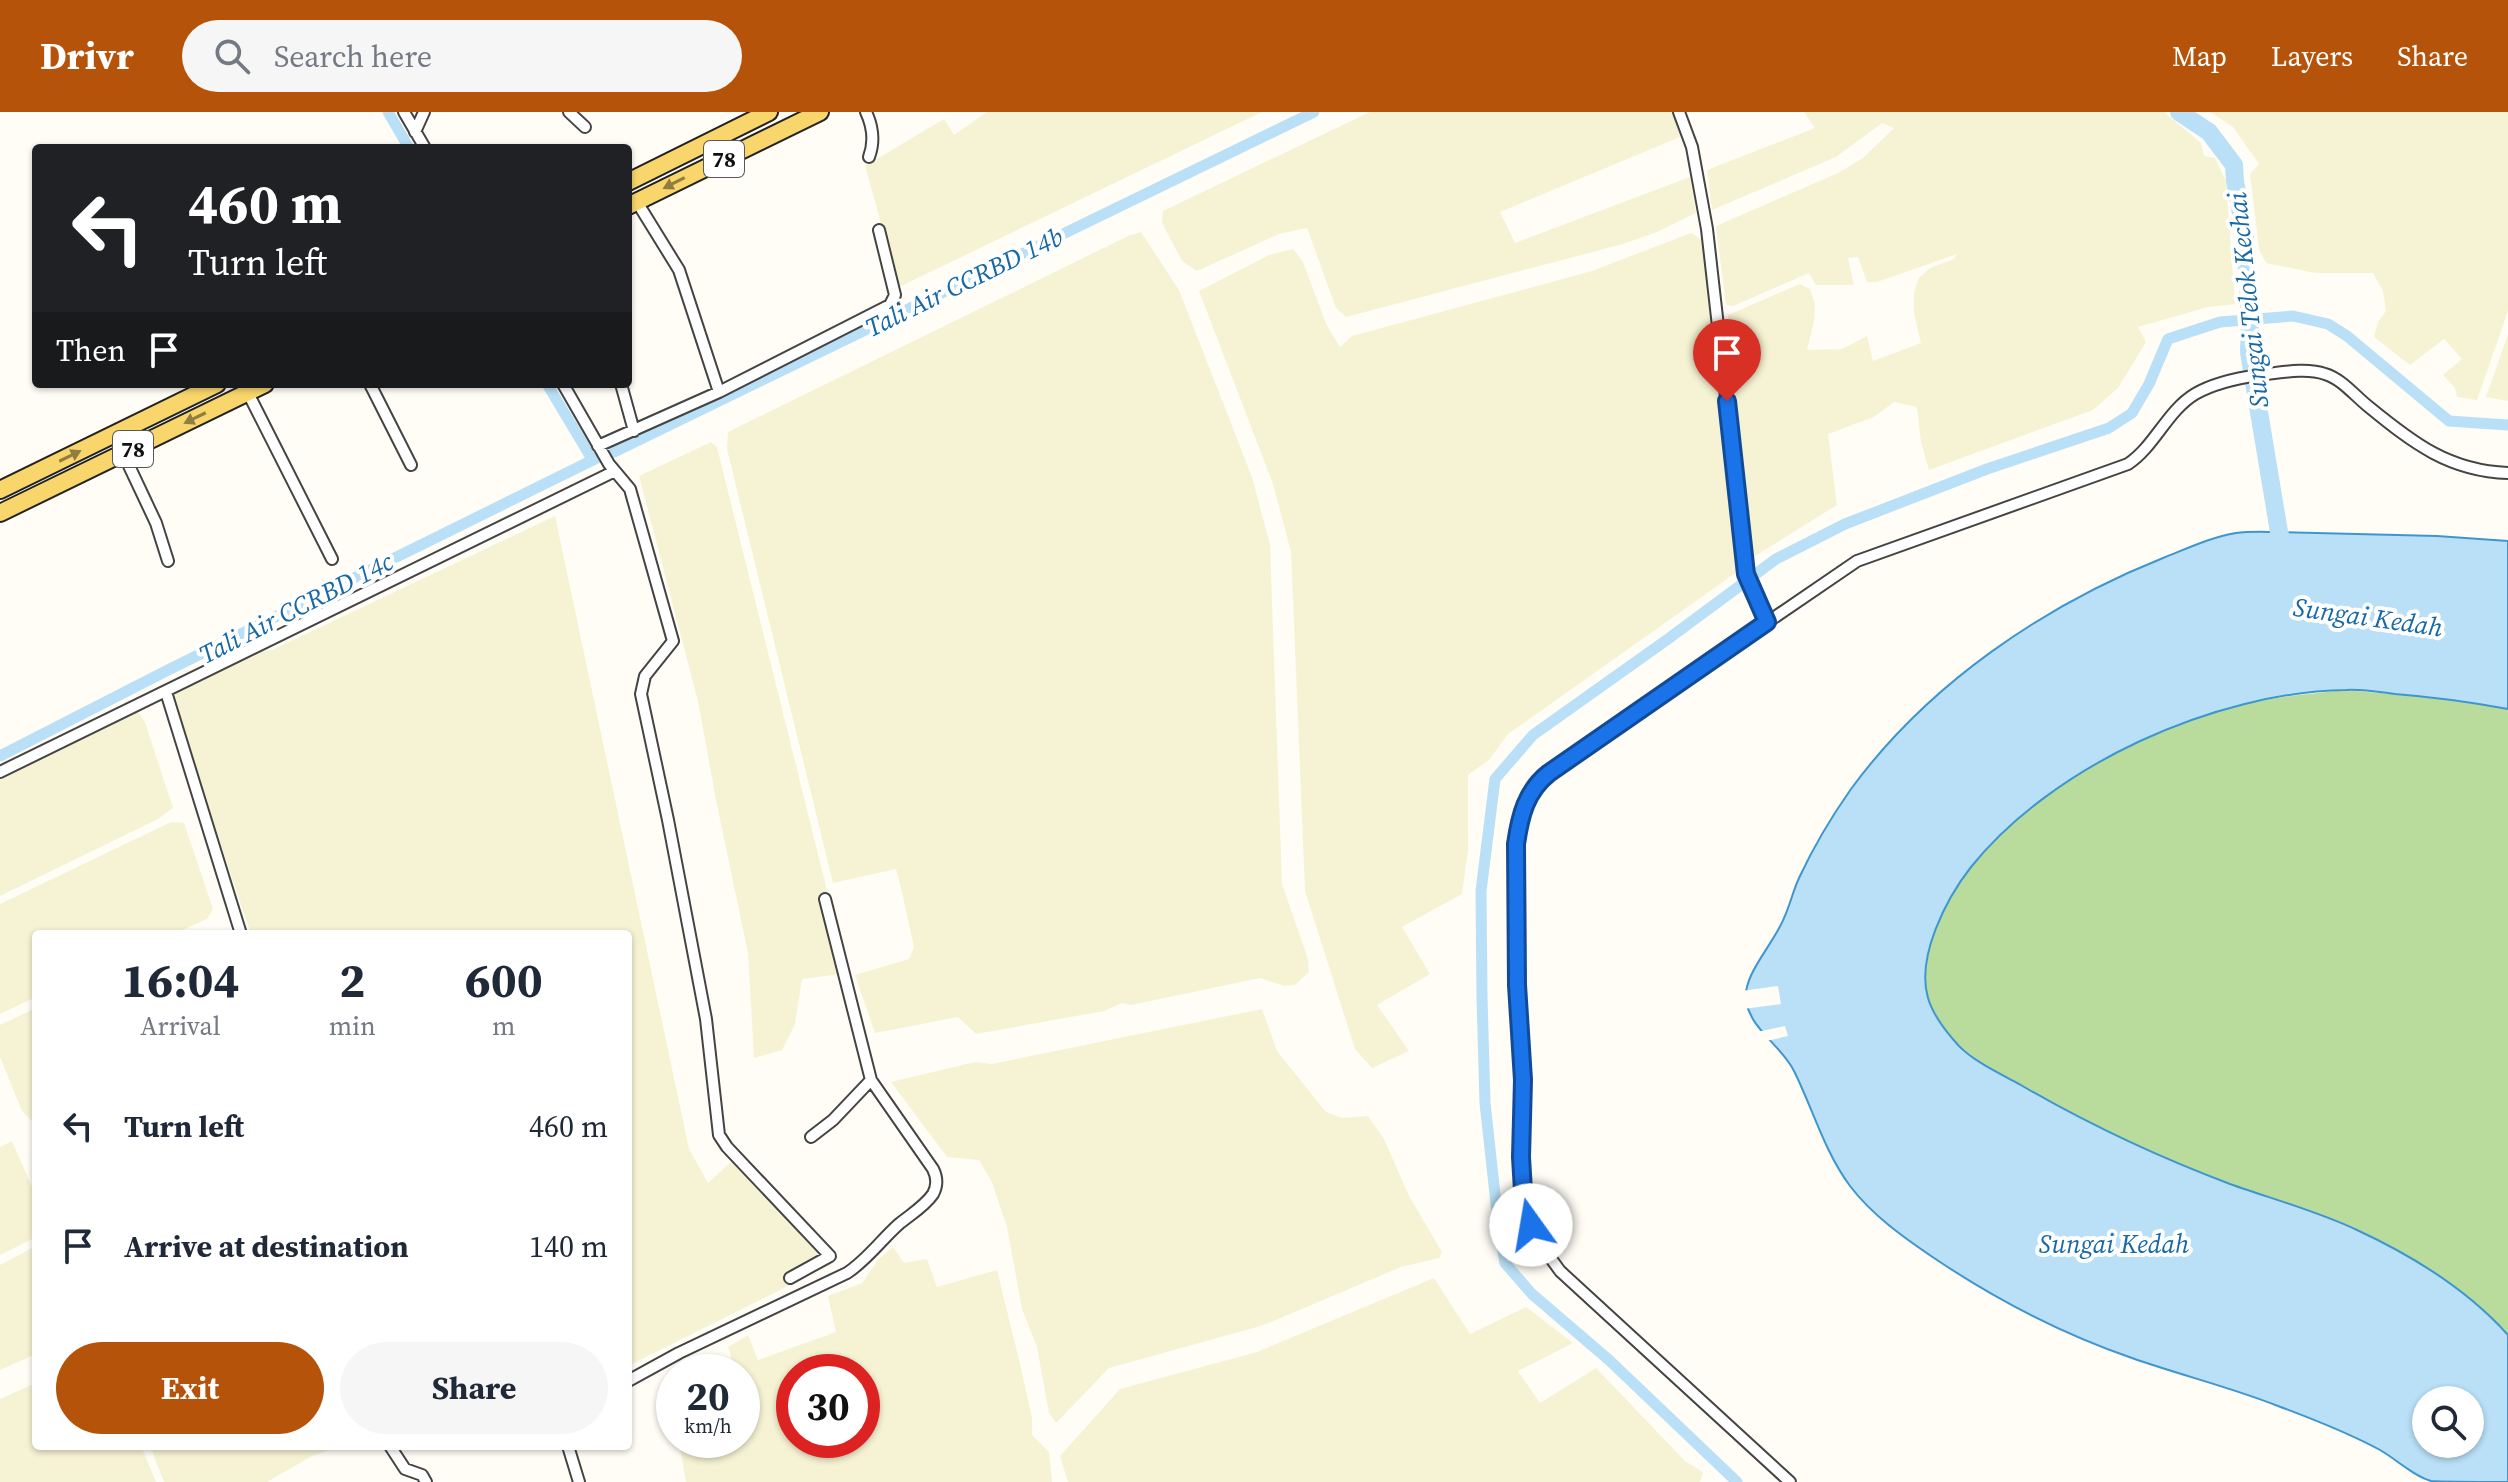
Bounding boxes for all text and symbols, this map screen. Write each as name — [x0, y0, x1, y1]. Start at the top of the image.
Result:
search box — [182, 20, 742, 92]
text: Drivr — [40, 30, 134, 82]
icon: search — [210, 34, 254, 78]
text: Search here — [274, 36, 432, 77]
text: Map — [2172, 37, 2227, 75]
text: Layers — [2271, 37, 2353, 75]
text: Share — [2397, 37, 2468, 75]
road number: 78 — [704, 141, 744, 177]
text: 460 m — [188, 165, 342, 242]
icon: left — [56, 176, 160, 280]
one-way arrow — [663, 177, 686, 190]
water label: Sungai Telok Kechai — [2219, 190, 2277, 410]
water label: Tali Air CCRBD 14b — [859, 218, 1069, 346]
text: Turn left — [188, 238, 327, 287]
pin — [1693, 319, 1761, 401]
icon: arrive — [142, 328, 186, 372]
text: Then — [56, 330, 126, 371]
icon: arrive — [1705, 331, 1749, 375]
one-way arrow — [184, 412, 207, 425]
road number: 78 — [113, 431, 153, 467]
one-way arrow — [59, 449, 82, 463]
water label: Tali Air CCRBD 14c — [193, 543, 400, 673]
water label: Sungai Kedah — [2291, 589, 2445, 645]
text: 16:04 — [121, 947, 240, 1013]
text: 2 — [339, 947, 365, 1013]
text: 600 — [465, 947, 543, 1013]
text: Arrival — [140, 1008, 221, 1044]
text: min — [329, 1008, 376, 1044]
text: m — [492, 1008, 516, 1044]
icon: left — [56, 1104, 100, 1148]
text: Turn left — [124, 1106, 244, 1147]
text: 460 m — [529, 1106, 608, 1147]
position arrow — [1489, 1183, 1573, 1267]
icon: arrive — [56, 1224, 100, 1268]
text: Arrive at destination — [124, 1226, 409, 1267]
text: 140 m — [529, 1226, 608, 1267]
water label: Sungai Kedah — [2039, 1226, 2189, 1262]
button: Exit — [56, 1342, 324, 1434]
button: Share — [340, 1342, 608, 1434]
speed limit sign: 30 — [776, 1354, 880, 1458]
text: 20 — [686, 1369, 730, 1423]
map controls — [2412, 1386, 2484, 1458]
button: search — [2412, 1386, 2484, 1458]
text: km/h — [684, 1412, 732, 1440]

